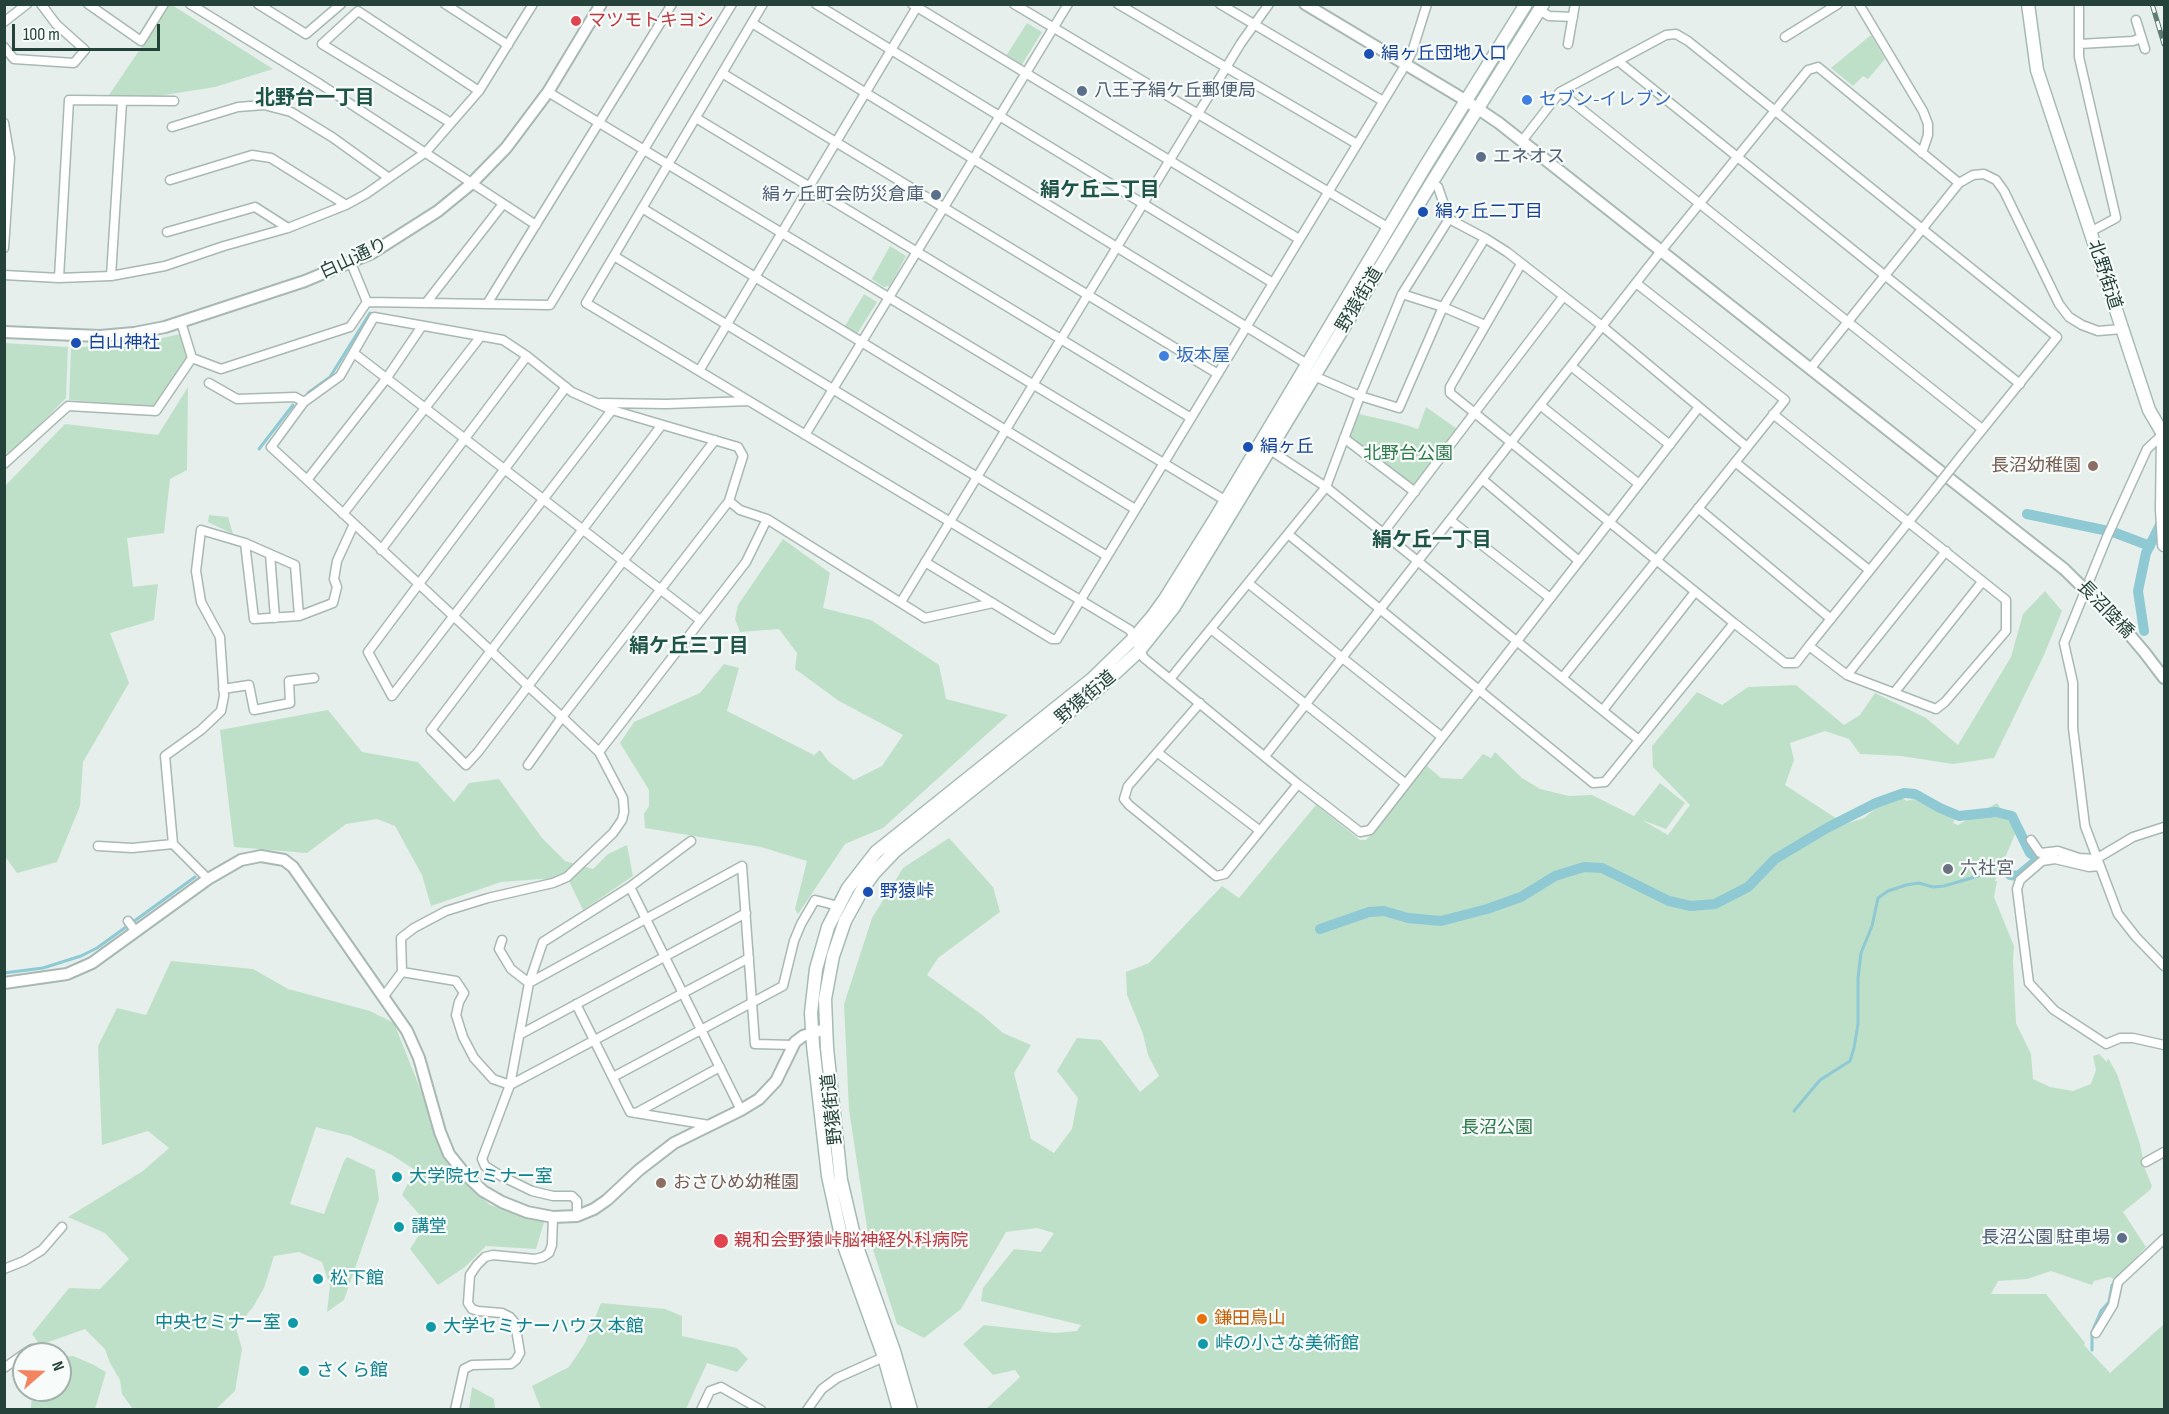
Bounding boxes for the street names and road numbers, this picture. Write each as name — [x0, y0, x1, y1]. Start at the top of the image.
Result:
street label: 白山通り — [317, 234, 391, 284]
street label: 北野街道 — [2083, 237, 2125, 313]
street label: 野猿街道 — [1332, 264, 1388, 336]
street label: 長沼陸橋 — [2072, 577, 2138, 643]
street label: 野猿街道 — [1051, 667, 1121, 729]
street label: 野猿街道 — [818, 1072, 848, 1146]

